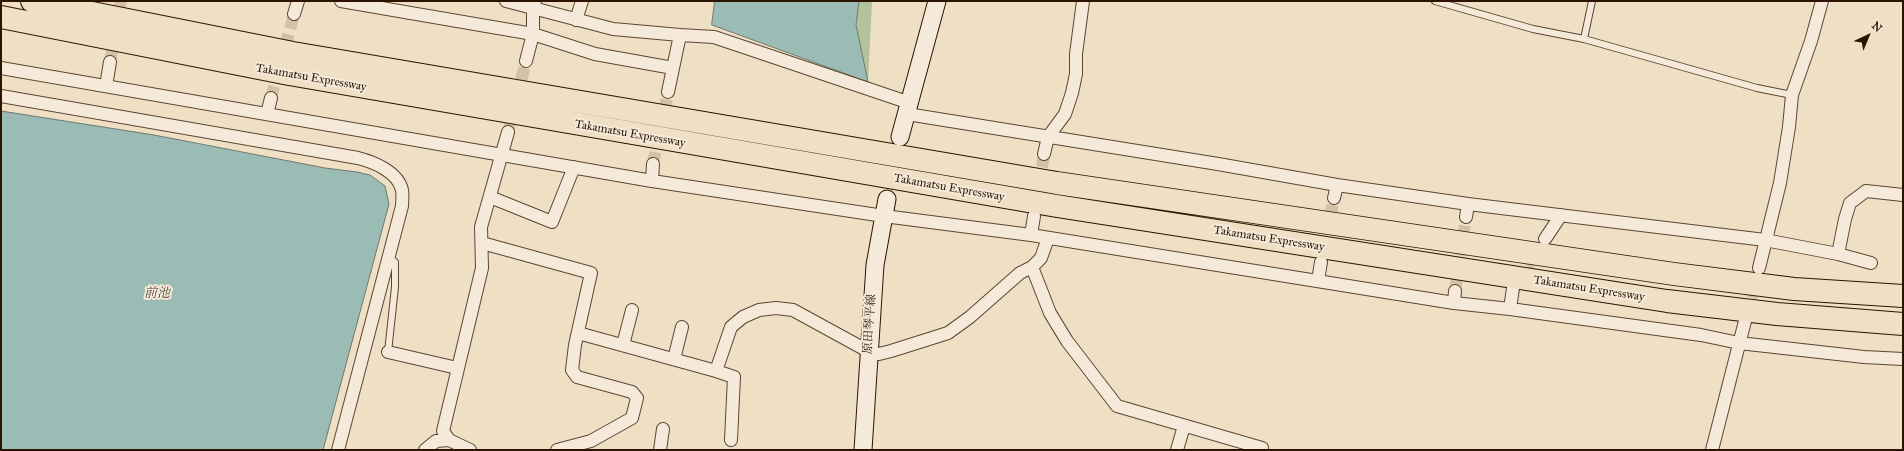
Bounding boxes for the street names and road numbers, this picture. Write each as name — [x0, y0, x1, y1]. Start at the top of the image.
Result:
street label: Takamatsu Expressway — [254, 61, 368, 95]
street label: Takamatsu Expressway — [573, 117, 687, 151]
street label: Takamatsu Expressway — [892, 171, 1006, 205]
street label: Takamatsu Expressway — [1212, 223, 1326, 255]
street label: Takamatsu Expressway — [1532, 273, 1646, 305]
street label: 原田琴平線 — [861, 294, 879, 354]

